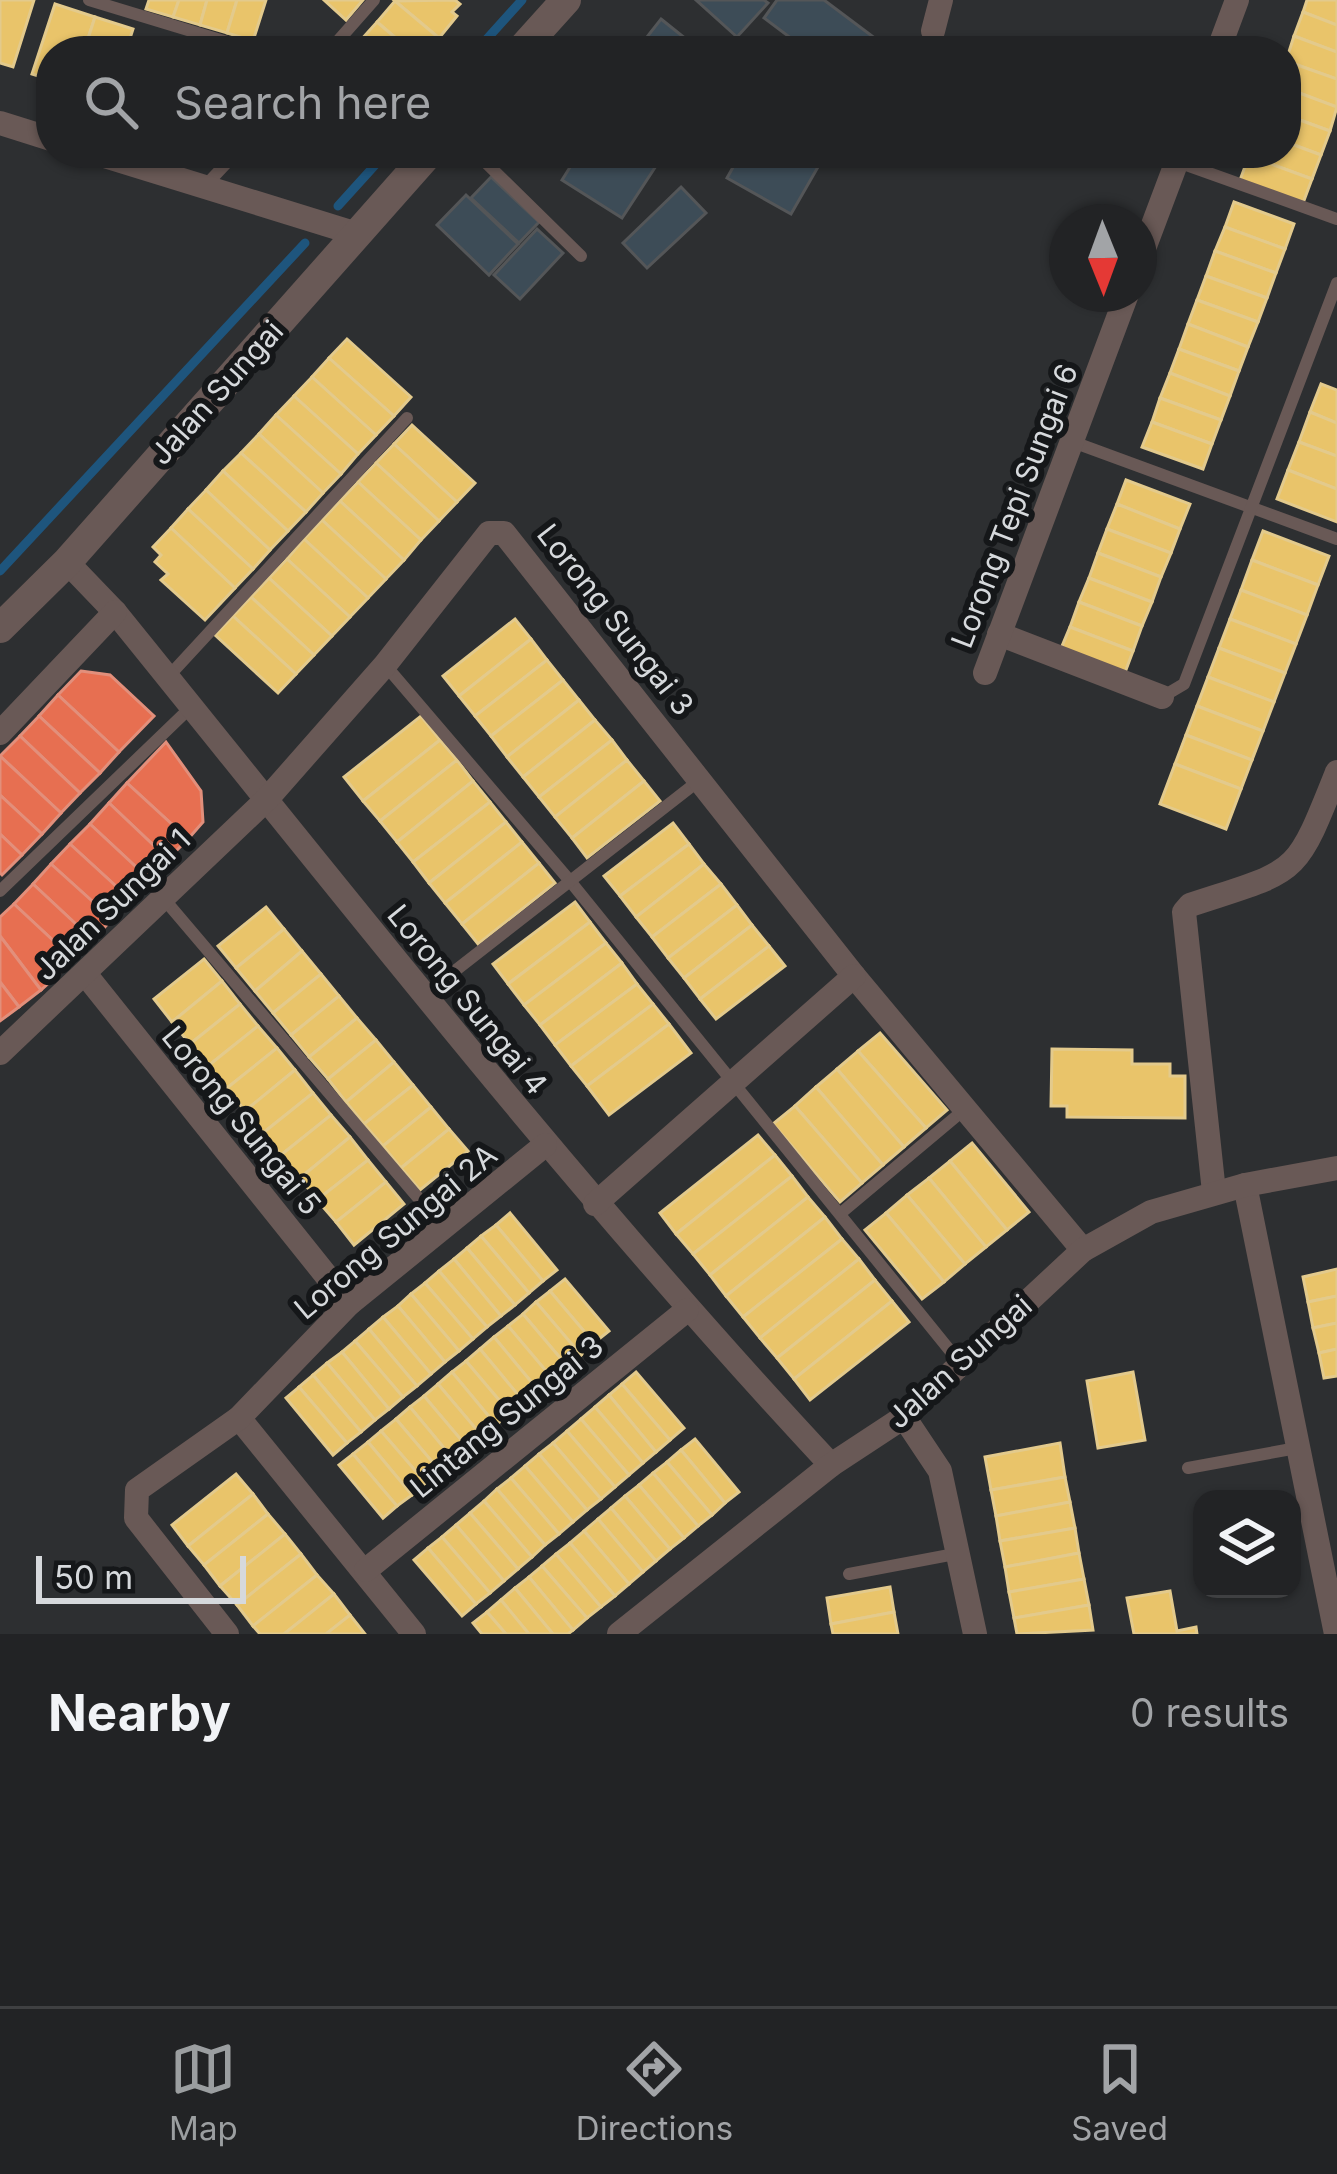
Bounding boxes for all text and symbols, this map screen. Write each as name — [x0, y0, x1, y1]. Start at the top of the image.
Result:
search box — [36, 36, 1301, 168]
icon: search — [78, 69, 144, 135]
text: Search here — [174, 75, 431, 130]
north arrow — [1049, 204, 1157, 312]
street label: Jalan Sungai — [142, 313, 290, 472]
street label: Lorong Tepi Sungai 6 — [943, 359, 1085, 653]
street label: Lorong Sungai 3 — [530, 517, 702, 722]
street label: Jalan Sungai 1 — [27, 821, 198, 987]
street label: Lorong Sungai 4 — [380, 897, 555, 1101]
street label: Lorong Sungai 5 — [155, 1019, 329, 1222]
street label: Lorong Sungai 2A — [287, 1136, 504, 1326]
street label: Jalan Sungai — [880, 1287, 1039, 1435]
street label: Lintang Sungai 3 — [403, 1327, 610, 1505]
map controls — [1193, 1490, 1301, 1598]
button: layers — [1193, 1490, 1301, 1598]
scale bar — [36, 1550, 246, 1603]
text: 50 m — [54, 1557, 133, 1597]
text: Nearby — [48, 1682, 231, 1743]
text: 0 results — [1130, 1689, 1289, 1736]
tab: Map — [169, 2036, 238, 2148]
tab: Directions — [576, 2036, 733, 2148]
tab: Saved — [1071, 2036, 1168, 2148]

